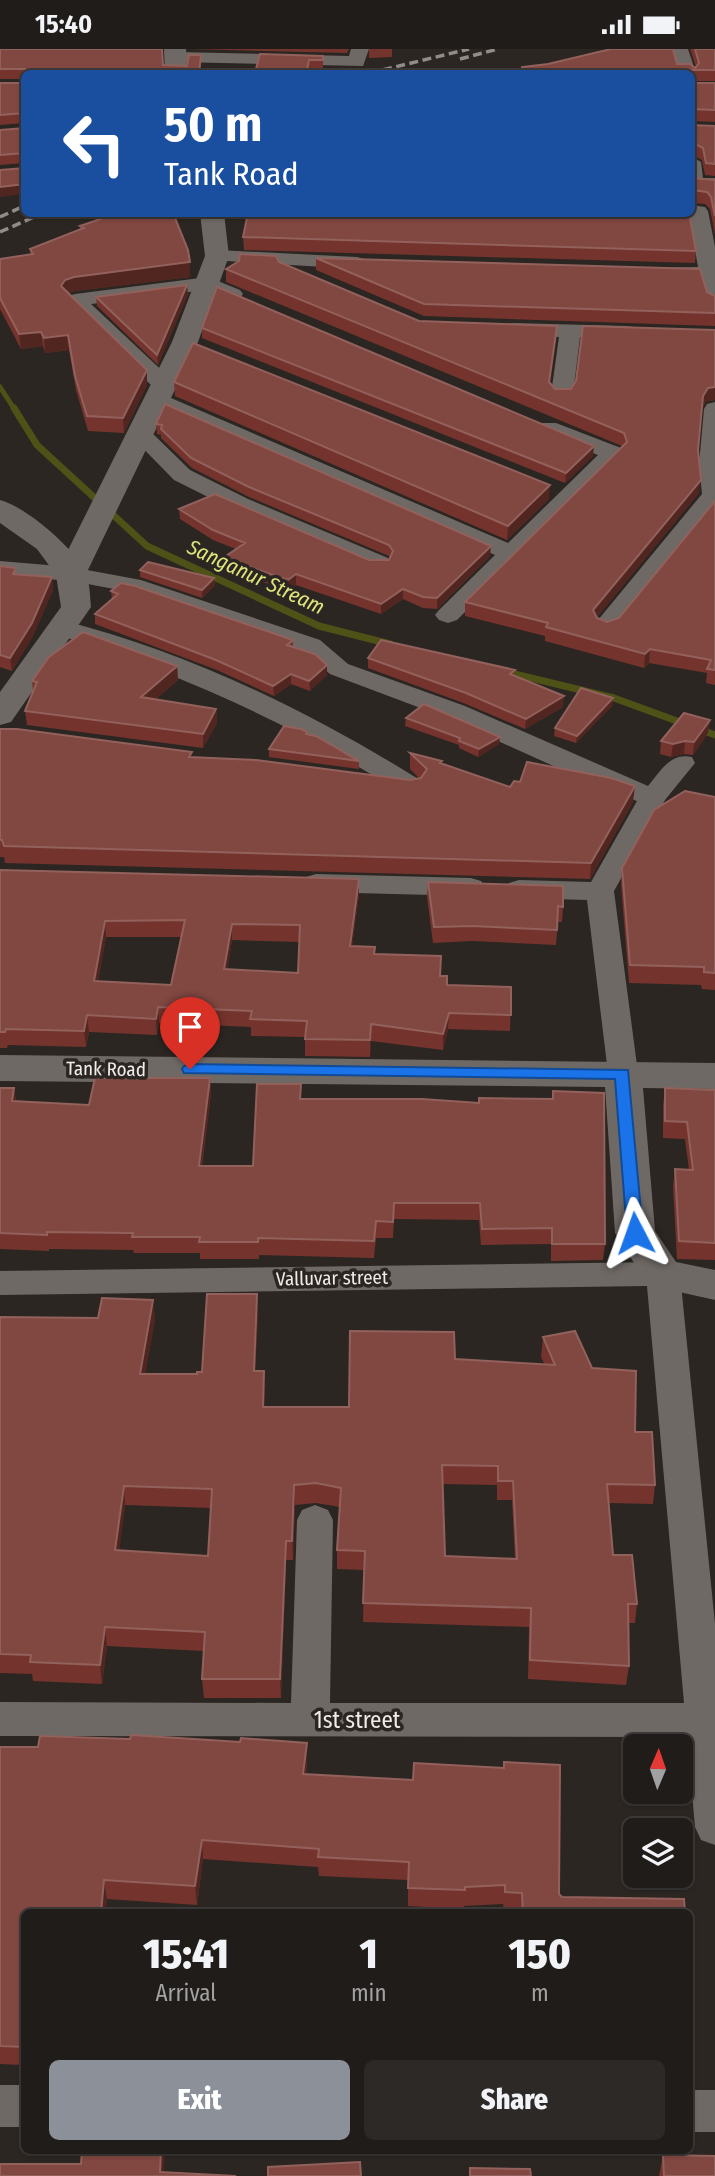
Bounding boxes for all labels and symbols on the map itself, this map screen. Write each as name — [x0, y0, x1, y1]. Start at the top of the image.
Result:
water label: Sanganur Stream — [182, 533, 329, 620]
pin — [160, 997, 220, 1069]
street label: Tank Road — [66, 1057, 146, 1081]
position arrow — [598, 1196, 672, 1270]
street label: Valluvar street — [276, 1266, 389, 1290]
street label: 1st street — [314, 1706, 401, 1734]
north arrow — [623, 1734, 693, 1804]

